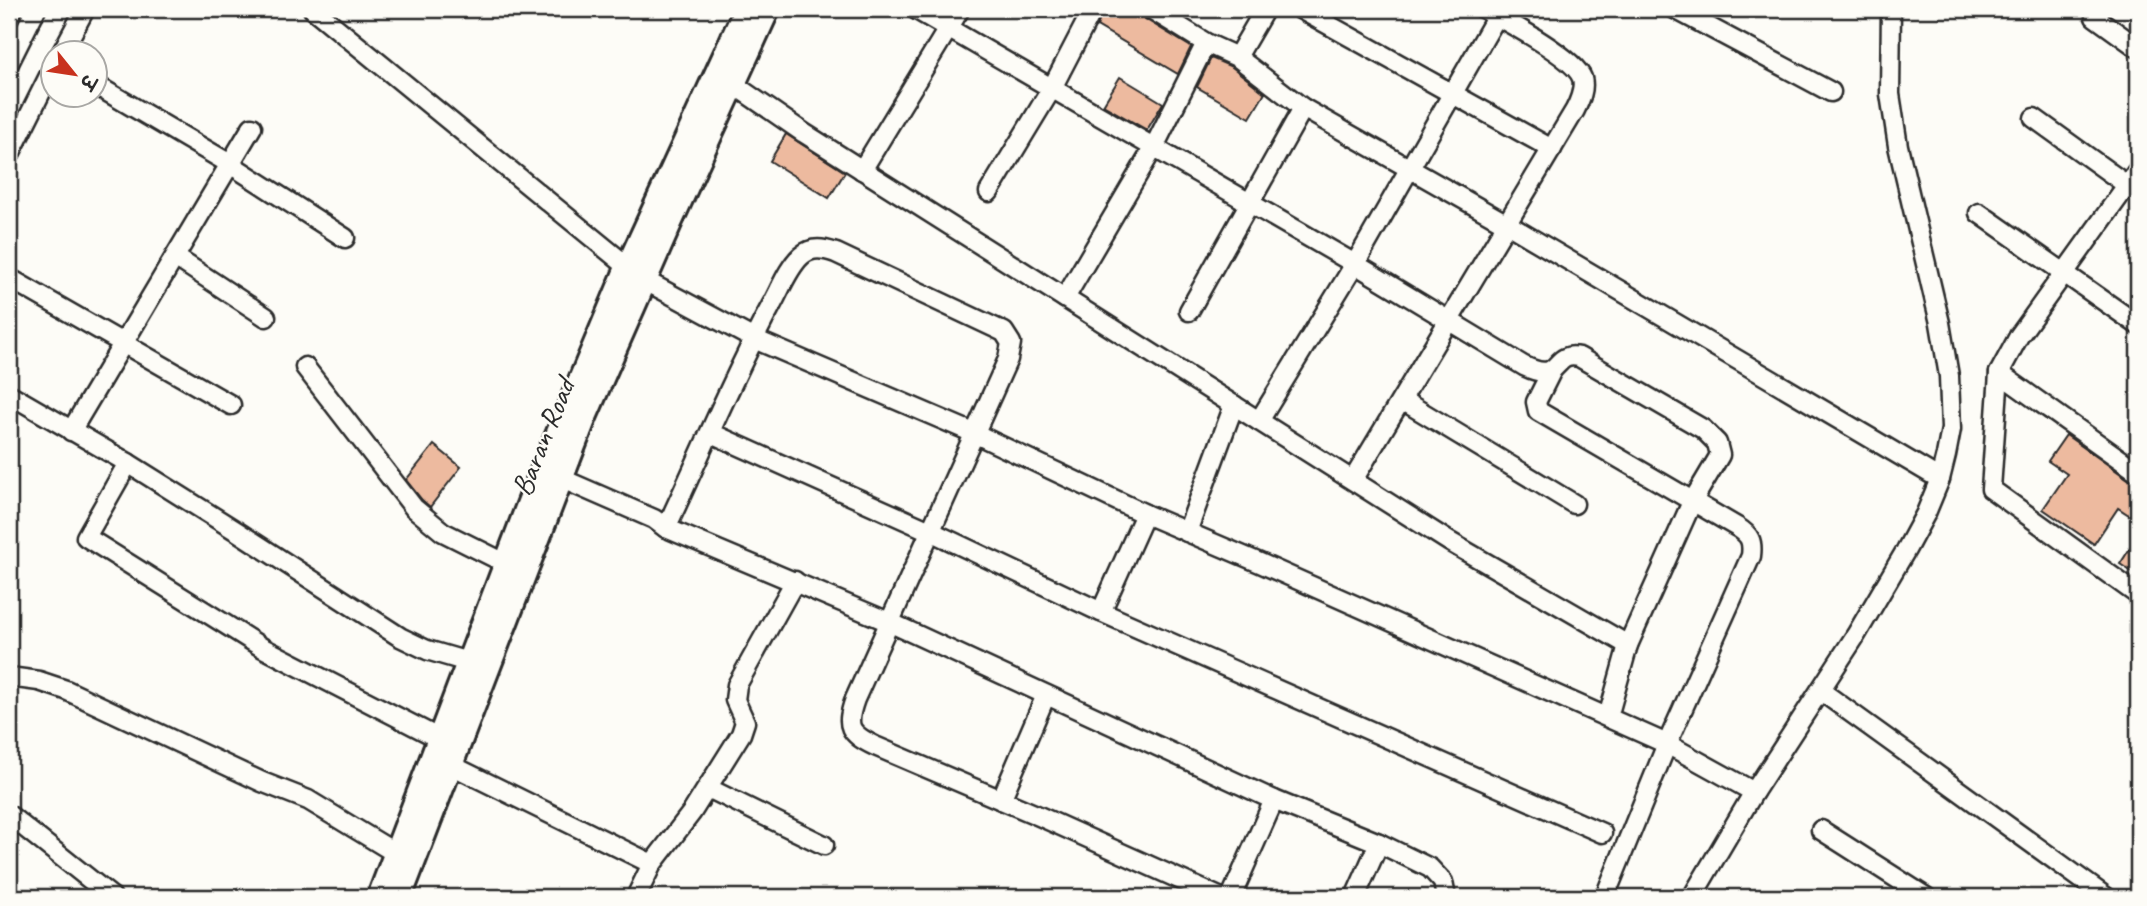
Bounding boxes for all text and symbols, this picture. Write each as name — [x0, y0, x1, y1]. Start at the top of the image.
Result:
north arrow — [38, 38, 108, 108]
text: उ — [73, 69, 102, 96]
street label: Baran Road — [502, 369, 585, 501]

